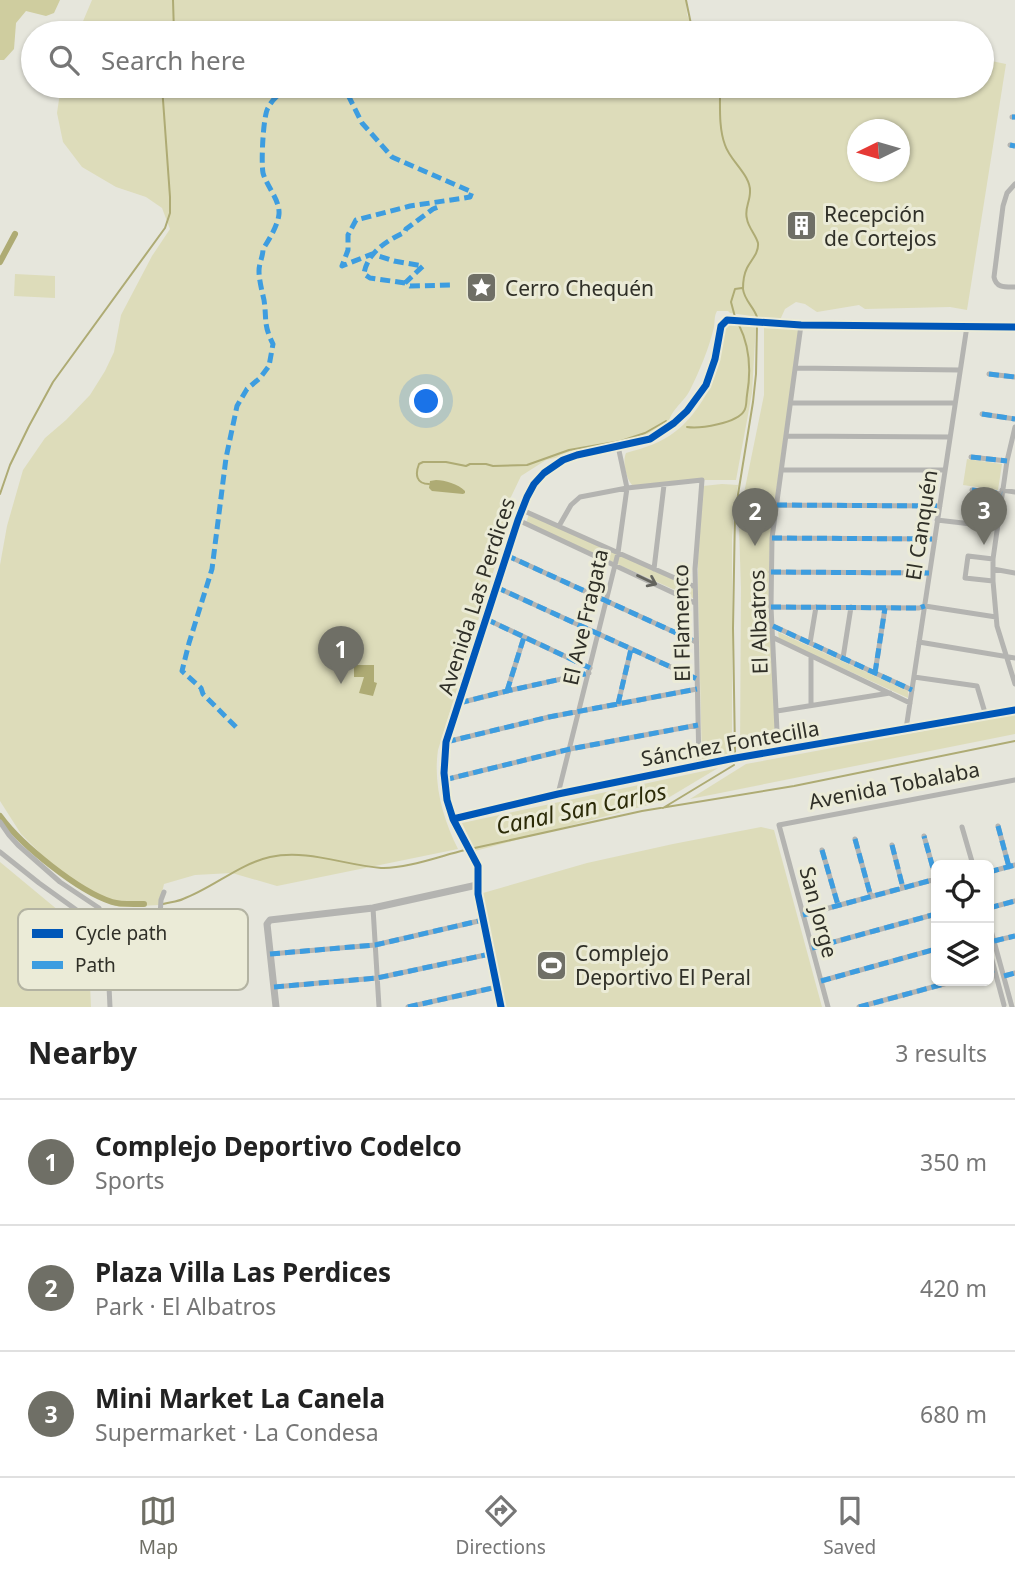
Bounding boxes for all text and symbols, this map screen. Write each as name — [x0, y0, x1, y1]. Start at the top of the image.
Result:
search box — [21, 21, 994, 98]
icon: search — [45, 41, 83, 79]
text: Search here — [101, 42, 246, 78]
north arrow — [847, 119, 910, 182]
place label: Recepción de Cortejos — [824, 200, 936, 252]
building icon: Recepción de Cortejos — [784, 209, 818, 243]
place icon: Cerro Chequén — [465, 271, 499, 305]
place label: Cerro Chequén — [505, 274, 654, 302]
your location — [409, 384, 443, 418]
street label: El Canquén — [898, 468, 944, 582]
pin: 3 — [961, 487, 1007, 545]
pin: 2 — [732, 488, 778, 546]
street label: Avenida Las Perdices — [431, 494, 521, 698]
street label: El Ave Fragata — [556, 546, 614, 688]
street label: El Flamenco — [666, 564, 696, 682]
street label: El Albatros — [742, 569, 774, 675]
one-way arrow — [635, 574, 657, 587]
pin: 1 — [318, 626, 364, 684]
street label: Sánchez Fontecilla — [639, 714, 821, 772]
street label: Avenida Tobalaba — [806, 755, 982, 815]
water label: Canal San Carlos — [493, 774, 669, 842]
map controls — [931, 860, 994, 986]
button: locate — [931, 860, 994, 923]
street label: San Jorge — [793, 863, 845, 961]
legend — [18, 909, 248, 990]
text: Cycle path — [75, 920, 167, 946]
button: layers — [931, 923, 994, 986]
place label: Complejo Deportivo El Peral — [575, 939, 751, 991]
sports icon: Complejo Deportivo El Peral — [535, 948, 569, 982]
text: Path — [75, 952, 116, 978]
text: Nearby — [28, 1032, 137, 1073]
text: 3 results — [895, 1037, 987, 1069]
text: Complejo Deportivo Codelco — [95, 1128, 462, 1164]
text: 1 — [44, 1146, 58, 1178]
text: 350 m — [920, 1146, 987, 1178]
text: Sports — [95, 1164, 165, 1196]
text: Plaza Villa Las Perdices — [95, 1254, 391, 1290]
text: 2 — [44, 1272, 58, 1304]
text: 420 m — [920, 1272, 987, 1304]
text: Park · El Albatros — [95, 1290, 276, 1322]
text: Mini Market La Canela — [95, 1380, 385, 1416]
text: 3 — [44, 1398, 58, 1430]
text: 680 m — [920, 1398, 987, 1430]
text: Supermarket · La Condesa — [95, 1416, 379, 1448]
tab: Map — [139, 1492, 178, 1560]
tab: Directions — [456, 1492, 546, 1560]
tab: Saved — [823, 1492, 876, 1560]

